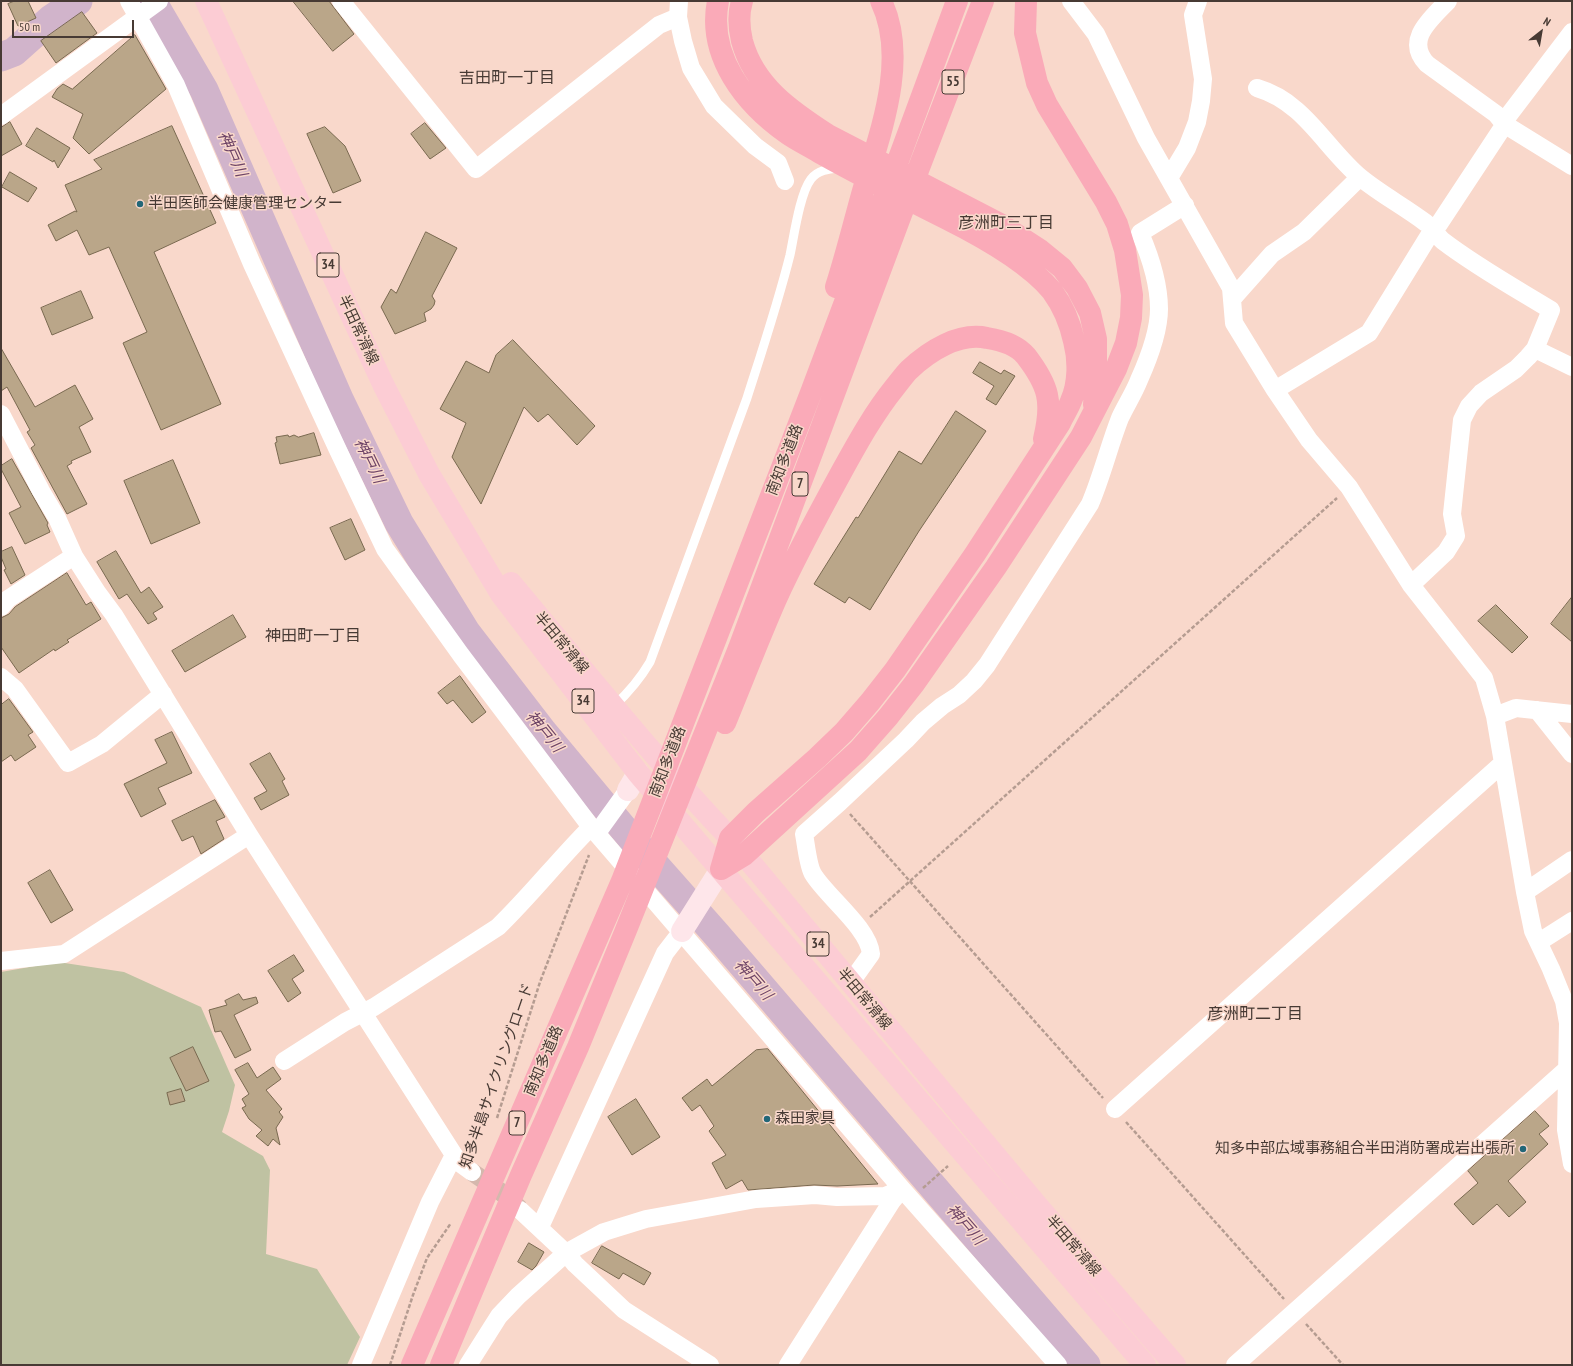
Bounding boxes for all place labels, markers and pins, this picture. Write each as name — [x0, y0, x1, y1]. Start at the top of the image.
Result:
place label: 半田医師会健康管理センター — [148, 195, 343, 213]
marker: 半田医師会健康管理センター — [135, 199, 145, 209]
place label: 森田家具 — [775, 1110, 835, 1128]
marker: 森田家具 — [762, 1114, 772, 1124]
place label: 知多中部広域事務組合半田消防署成岩出張所 — [1215, 1140, 1515, 1158]
marker: 知多中部広域事務組合半田消防署成岩出張所 — [1518, 1144, 1528, 1154]

